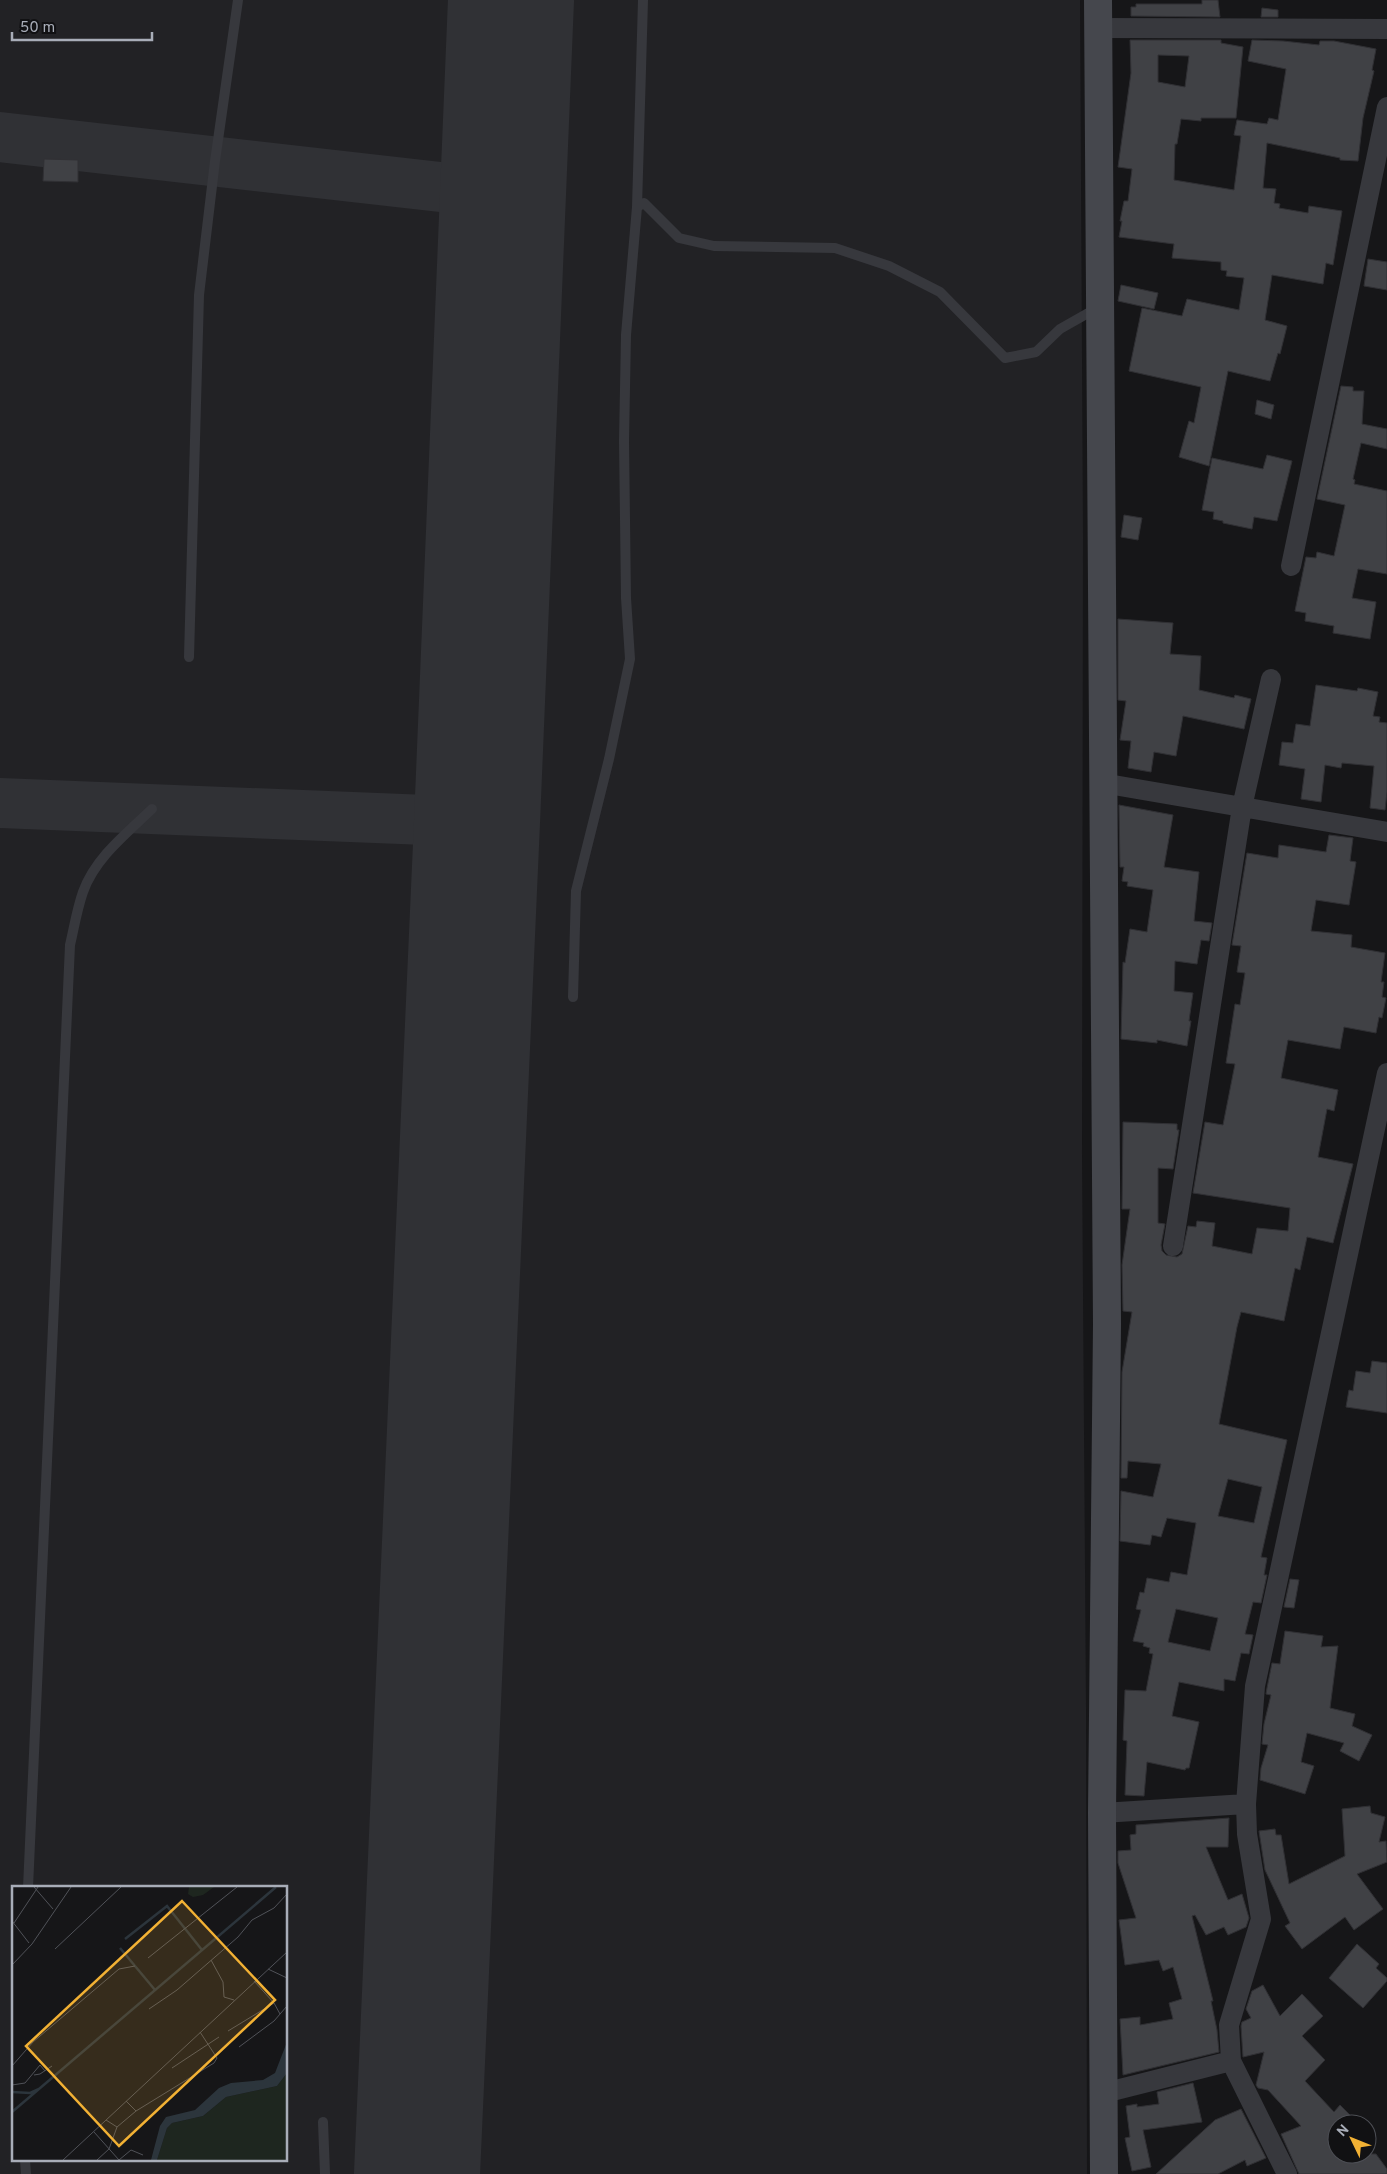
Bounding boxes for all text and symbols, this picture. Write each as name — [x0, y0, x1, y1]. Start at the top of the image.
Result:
scale bar — [12, 10, 152, 42]
text: 50 m — [20, 19, 55, 38]
inset map — [12, 1886, 288, 2162]
north arrow — [1327, 2114, 1377, 2164]
text: N — [1334, 2122, 1353, 2141]

